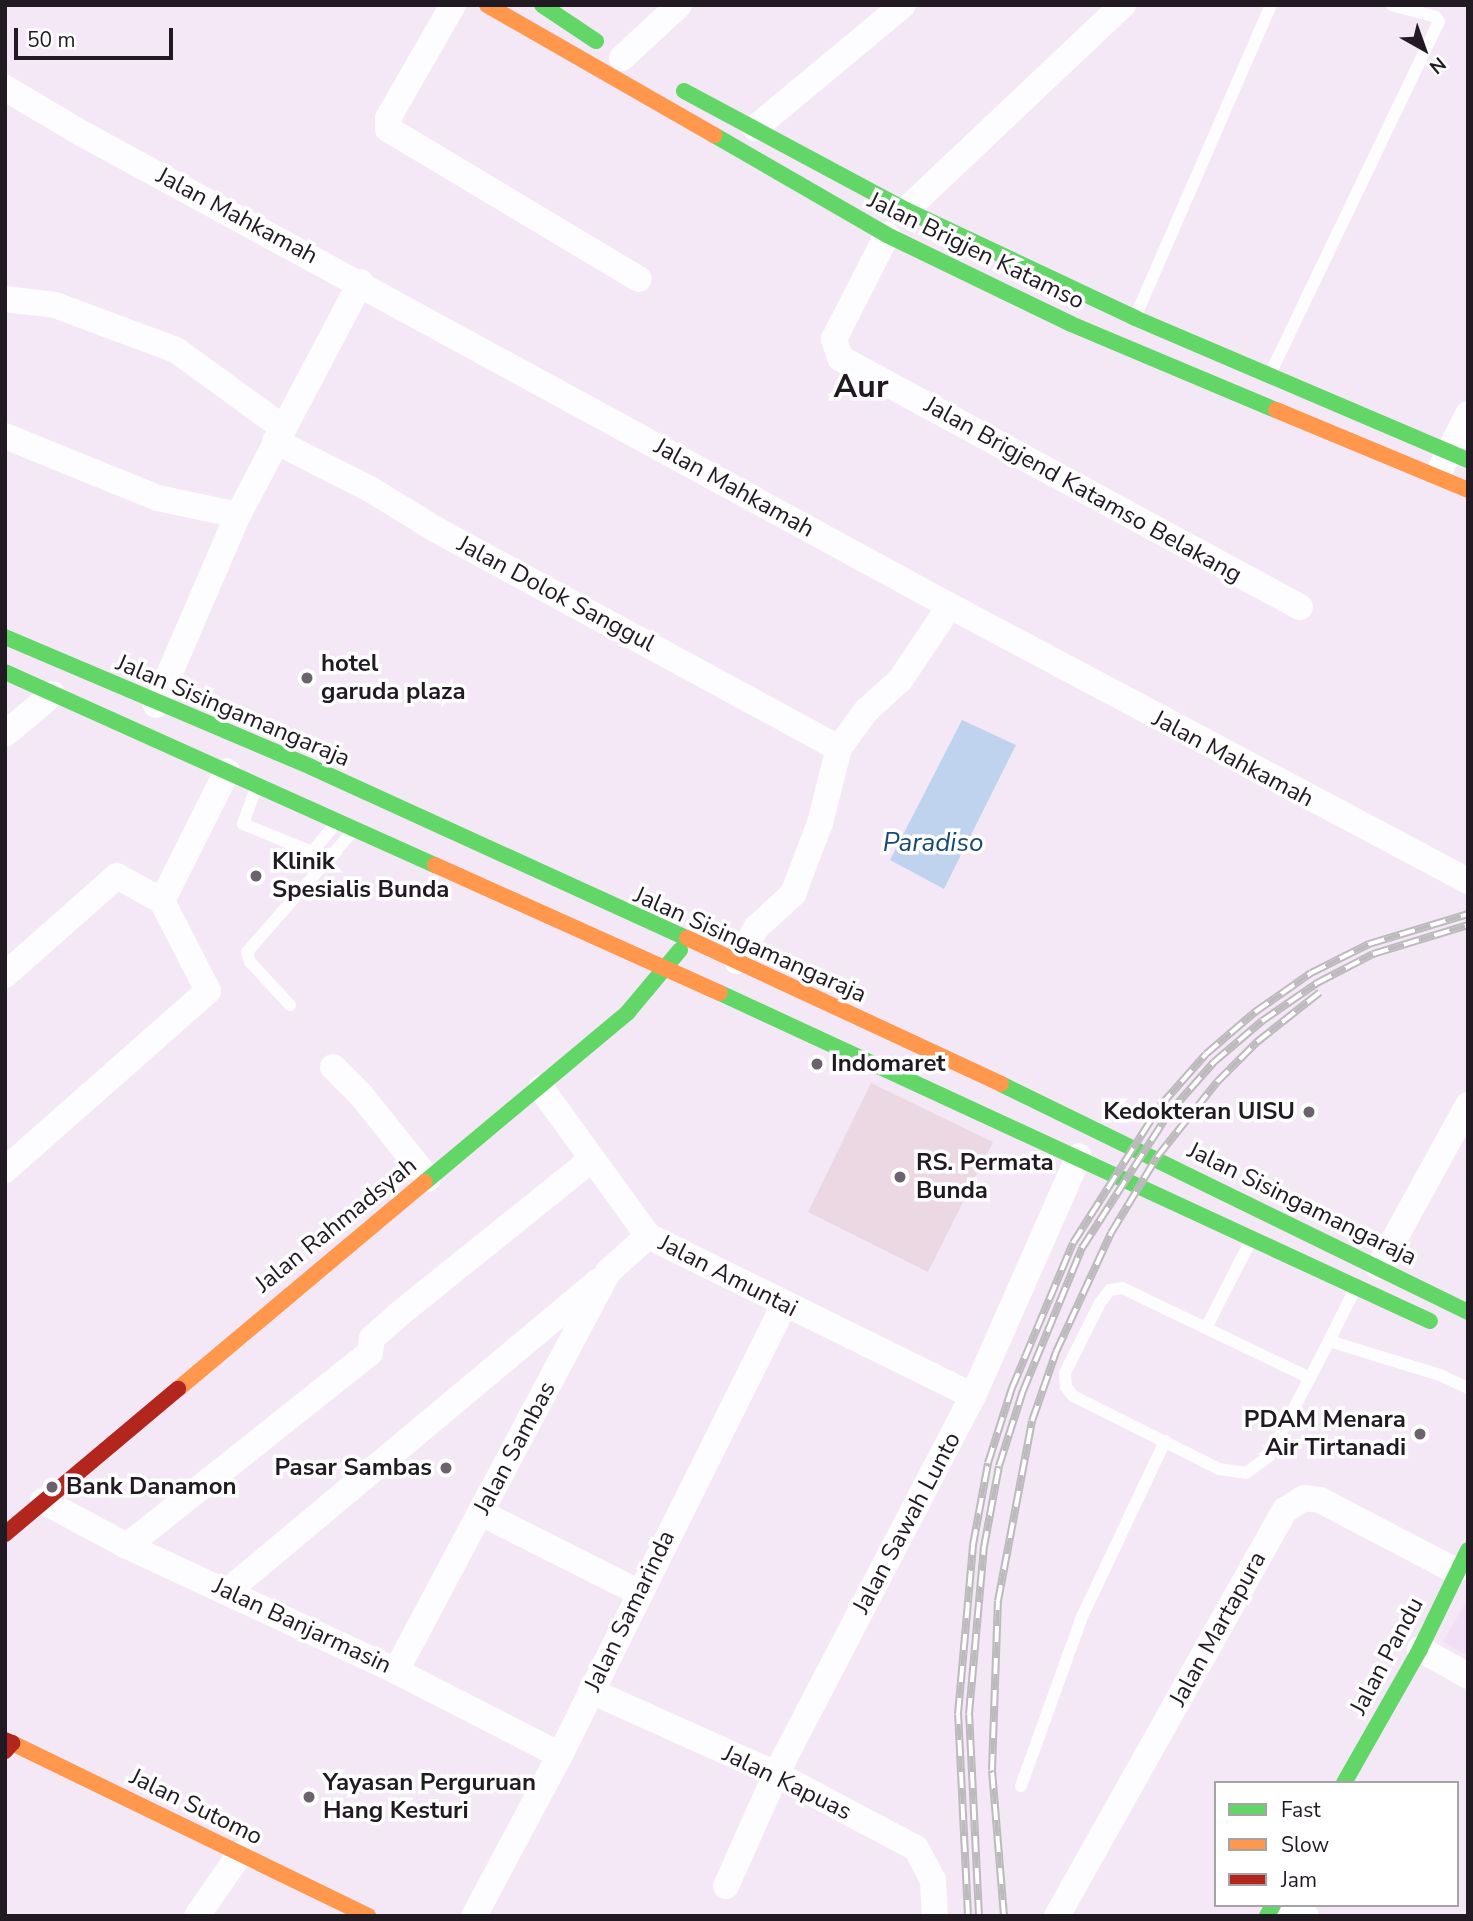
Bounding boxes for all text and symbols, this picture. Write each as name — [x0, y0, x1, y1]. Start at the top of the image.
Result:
scale bar — [18, 14, 177, 58]
north arrow — [1389, 14, 1459, 84]
text: 50 m — [27, 26, 76, 54]
text: N — [1424, 51, 1451, 80]
street label: Jalan Mahkamah — [151, 161, 323, 271]
street label: Jalan Brigjen Katamso — [863, 186, 1089, 316]
district label: Aur — [834, 368, 888, 406]
street label: Jalan Brigjend Katamso Belakang — [919, 391, 1247, 589]
street label: Jalan Mahkamah — [649, 432, 819, 544]
street label: Jalan Dolok Sanggul — [452, 530, 660, 658]
street label: Jalan Sisingamangaraja — [112, 649, 354, 773]
place label: hotel garuda plaza — [321, 650, 466, 706]
marker: hotel garuda plaza — [299, 670, 315, 686]
street label: Jalan Mahkamah — [1147, 704, 1319, 814]
water label: Paradiso — [883, 827, 983, 859]
place label: Klinik Spesialis Bunda — [272, 848, 449, 904]
marker: Klinik Spesialis Bunda — [246, 866, 266, 886]
street label: Jalan Sisingamangaraja — [629, 881, 871, 1009]
place label: Indomaret — [831, 1050, 946, 1078]
marker: Indomaret — [809, 1056, 825, 1072]
place label: Kedokteran UISU — [1103, 1098, 1295, 1126]
marker: Kedokteran UISU — [1301, 1104, 1317, 1120]
street label: Jalan Sisingamangaraja — [1183, 1136, 1421, 1272]
place label: RS. Permata Bunda — [916, 1149, 1054, 1205]
street label: Jalan Rahmadsyah — [249, 1151, 423, 1299]
marker: RS. Permata Bunda — [890, 1167, 910, 1187]
street label: Jalan Amuntai — [654, 1229, 802, 1323]
street label: Jalan Sambas — [468, 1377, 562, 1519]
place label: PDAM Menara Air Tirtanadi — [1244, 1406, 1406, 1462]
marker: PDAM Menara Air Tirtanadi — [1412, 1426, 1428, 1442]
street label: Jalan Sawah Lunto — [847, 1427, 967, 1619]
place label: Pasar Sambas — [274, 1454, 432, 1482]
marker: Pasar Sambas — [438, 1460, 454, 1476]
place label: Bank Danamon — [66, 1473, 237, 1501]
marker: Bank Danamon — [44, 1479, 60, 1495]
street label: Jalan Samarinda — [579, 1526, 681, 1696]
street label: Jalan Martapura — [1164, 1547, 1272, 1711]
street label: Jalan Banjarmasin — [208, 1572, 396, 1680]
street label: Jalan Pandu — [1344, 1592, 1430, 1720]
street label: Jalan Kapuas — [718, 1739, 856, 1827]
street label: Jalan Sutomo — [125, 1763, 267, 1851]
place label: Yayasan Perguruan Hang Kesturi — [323, 1769, 536, 1825]
legend — [1214, 1781, 1459, 1907]
marker: Yayasan Perguruan Hang Kesturi — [301, 1789, 317, 1805]
text: Fast — [1281, 1796, 1321, 1824]
text: Slow — [1281, 1831, 1329, 1859]
text: Jam — [1281, 1866, 1317, 1894]

